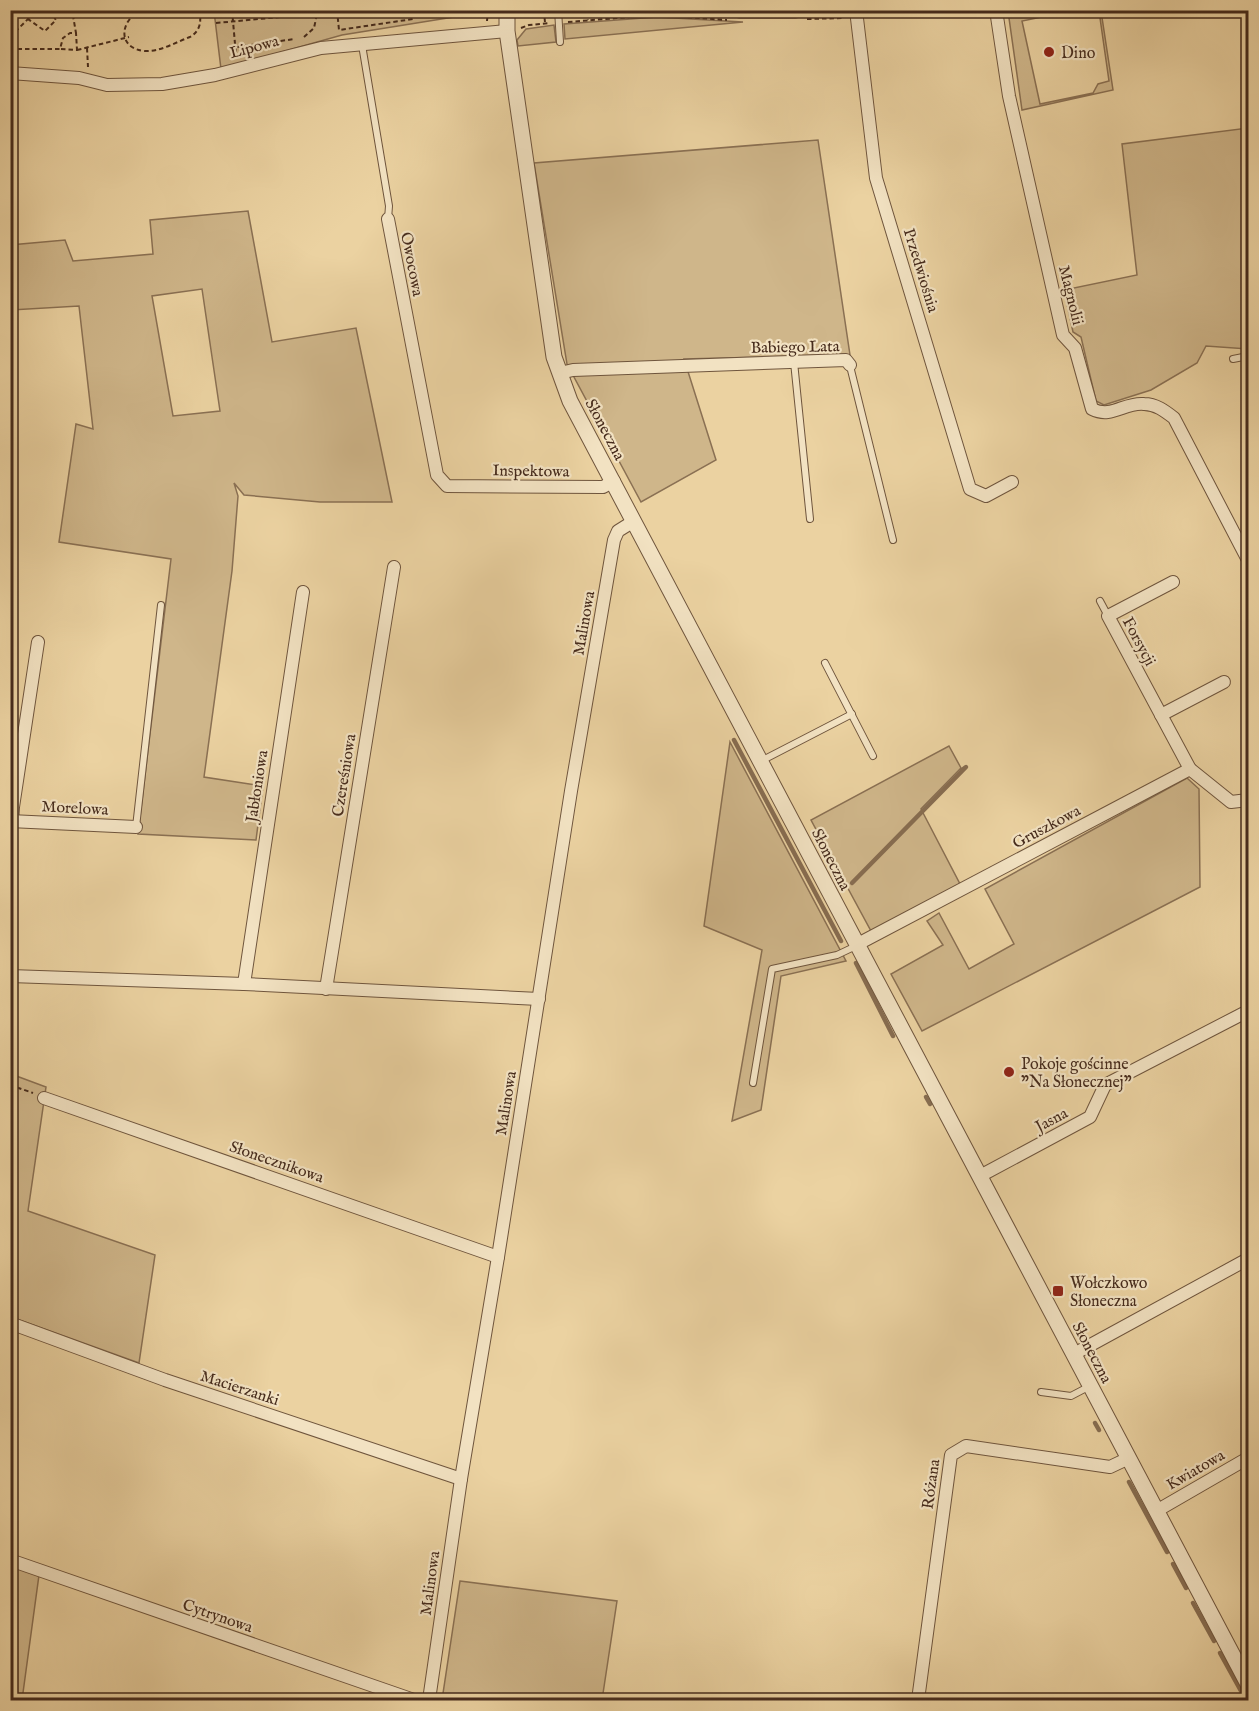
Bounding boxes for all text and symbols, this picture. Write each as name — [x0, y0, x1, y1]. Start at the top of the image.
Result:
street label: Lipowa — [228, 32, 281, 64]
place label: Dino — [1061, 44, 1096, 64]
marker: Dino — [1042, 45, 1056, 59]
street label: Przedwiośnia — [898, 226, 942, 315]
street label: Owocowa — [395, 231, 427, 298]
street label: Magnolii — [1053, 264, 1087, 327]
street label: Babiego Lata — [750, 337, 840, 359]
street label: Słoneczna — [580, 396, 629, 464]
street label: Inspektowa — [492, 461, 570, 483]
street label: Malinowa — [569, 590, 600, 657]
street label: Forsycji — [1117, 614, 1159, 670]
street label: Czereśniowa — [329, 732, 361, 818]
street label: Jabłoniowa — [242, 749, 274, 826]
street label: Morelowa — [41, 797, 109, 821]
street label: Gruszkowa — [1009, 801, 1084, 854]
street label: Słoneczna — [806, 826, 854, 894]
place label: Pokoje gościnne "Na Słonecznej" — [1021, 1055, 1132, 1093]
marker: Pokoje gościnne "Na Słonecznej" — [1002, 1065, 1016, 1079]
street label: Malinowa — [492, 1070, 522, 1137]
street label: Jasna — [1030, 1104, 1072, 1139]
street label: Słonecznikowa — [227, 1137, 326, 1188]
place label: Wołczkowo Słoneczna — [1070, 1274, 1148, 1312]
marker: Wołczkowo Słoneczna — [1051, 1284, 1065, 1298]
street label: Słoneczna — [1067, 1319, 1116, 1387]
street label: Macierzanki — [197, 1367, 281, 1411]
street label: Kwiatowa — [1163, 1446, 1229, 1495]
street label: Różana — [919, 1458, 945, 1511]
street label: Malinowa — [417, 1550, 445, 1617]
street label: Cytrynowa — [180, 1596, 255, 1638]

